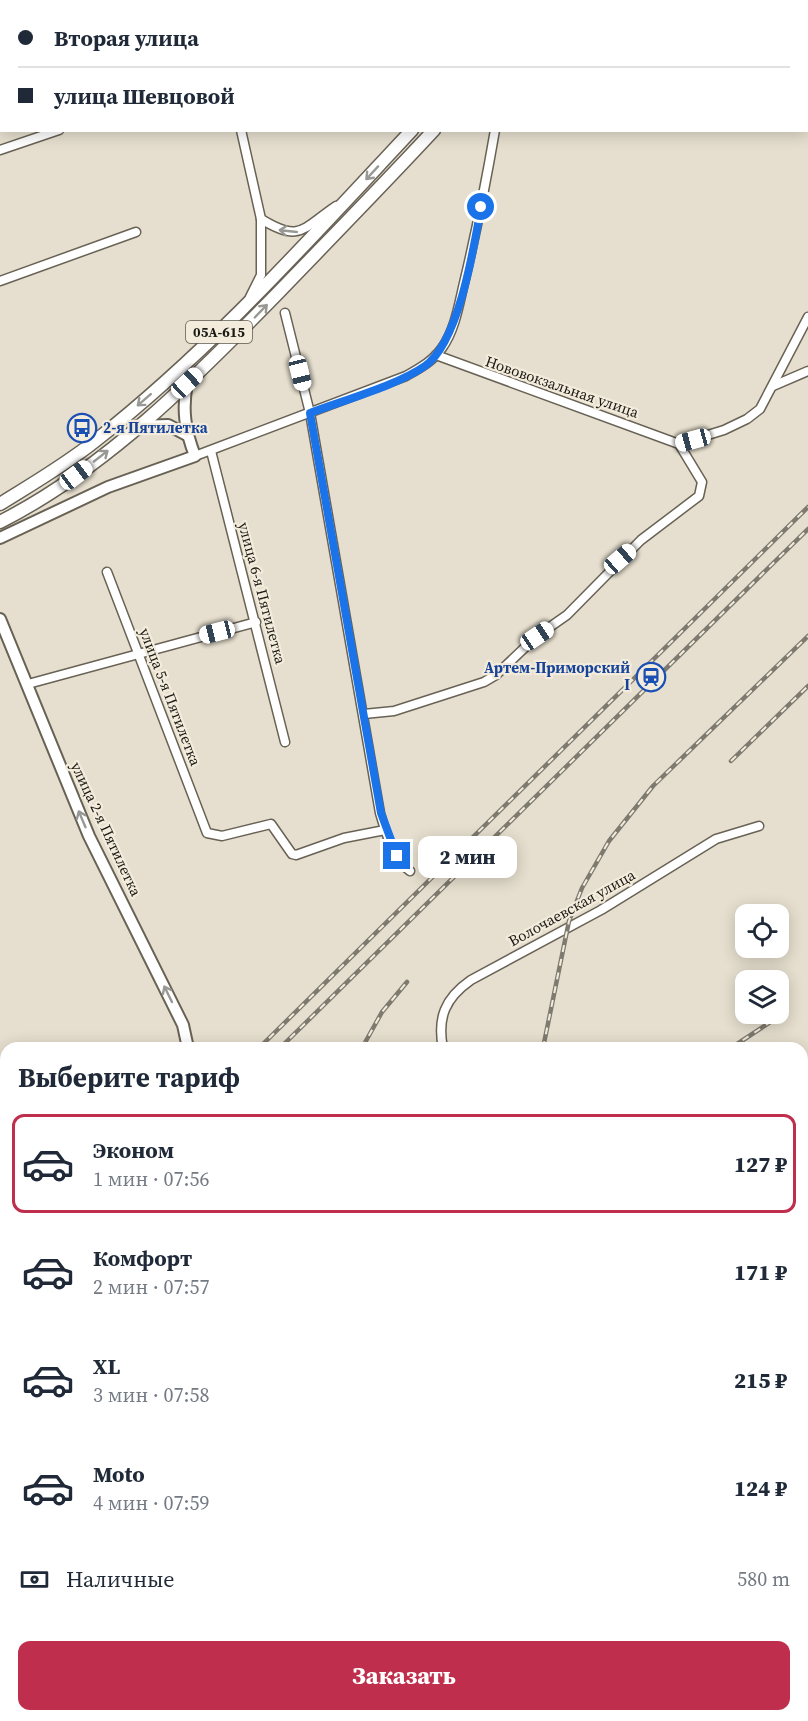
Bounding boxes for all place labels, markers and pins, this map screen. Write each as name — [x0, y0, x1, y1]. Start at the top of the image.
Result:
bus stop icon: 2-я Пятилетка — [66, 412, 98, 444]
place label: 2-я Пятилетка — [103, 417, 209, 438]
place label: Артем-Приморский I — [484, 657, 630, 695]
station icon: Артем-Приморский I — [635, 661, 667, 693]

